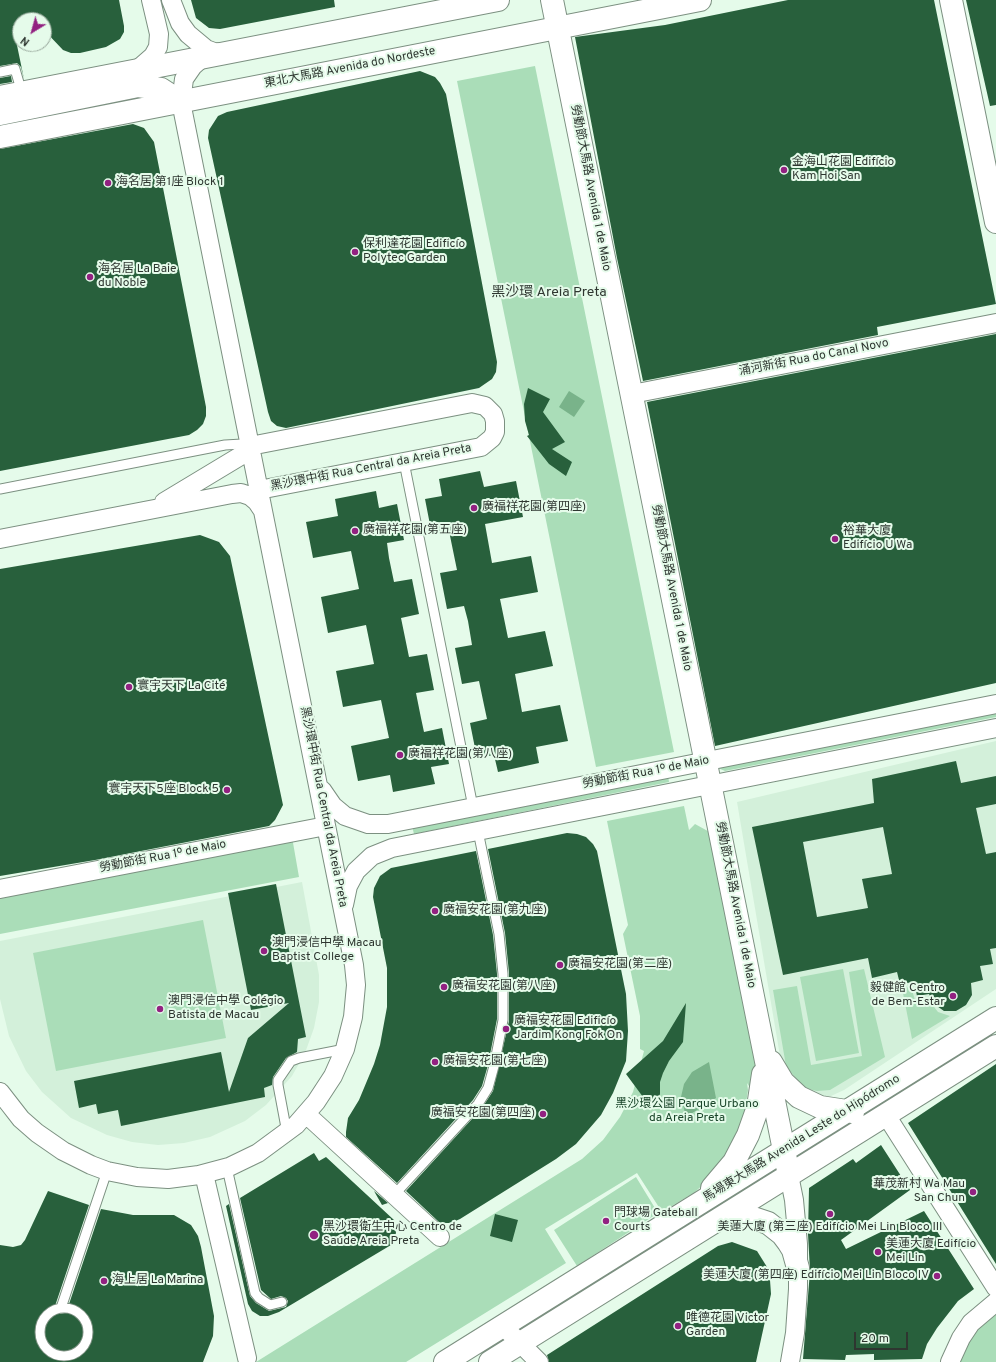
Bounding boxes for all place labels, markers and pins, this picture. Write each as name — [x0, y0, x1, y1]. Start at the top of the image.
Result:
place label: 金海山花園 Edifício Kam Hoi San — [792, 156, 894, 184]
marker: 金海山花園 Edifício Kam Hoi San — [779, 165, 789, 175]
place label: 海名居 第1座 Block 1 — [116, 176, 224, 190]
marker: 海名居 第1座 Block 1 — [103, 178, 113, 188]
place label: 保利達花園 Edificío Polytec Garden — [363, 238, 465, 266]
marker: 保利達花園 Edificío Polytec Garden — [350, 247, 360, 257]
place label: 海名居 La Baie du Noble — [98, 263, 176, 291]
marker: 海名居 La Baie du Noble — [85, 272, 95, 282]
place label: 廣福祥花園(第四座) — [482, 501, 586, 515]
marker: 廣福祥花園(第四座) — [469, 503, 479, 513]
place label: 廣福祥花園(第五座) — [363, 524, 467, 538]
place label: 裕華大廈 Edifício U Wa — [843, 525, 912, 553]
marker: 廣福祥花園(第五座) — [350, 526, 360, 536]
marker: 裕華大廈 Edifício U Wa — [830, 534, 840, 544]
place label: 寰宇天下 La Cité — [137, 680, 225, 694]
marker: 寰宇天下 La Cité — [124, 682, 134, 692]
place label: 廣福祥花園(第八座) — [408, 748, 512, 762]
marker: 廣福祥花園(第八座) — [395, 750, 405, 760]
place label: 寰宇天下5座 Block 5 — [108, 783, 219, 797]
marker: 寰宇天下5座 Block 5 — [222, 785, 232, 795]
place label: 廣福安花園(第九座) — [443, 904, 547, 918]
marker: 廣福安花園(第九座) — [430, 906, 440, 916]
place label: 澳門浸信中學 Macau Baptist College — [272, 937, 382, 965]
marker: 澳門浸信中學 Macau Baptist College — [259, 946, 269, 956]
place label: 廣福安花園(第二座) — [568, 958, 672, 972]
marker: 廣福安花園(第二座) — [555, 960, 565, 970]
place label: 廣福安花園(第八座) — [452, 980, 556, 994]
marker: 廣福安花園(第八座) — [439, 982, 449, 992]
place label: 毅健館 Centro de Bem-Estar — [870, 982, 945, 1010]
marker: 毅健館 Centro de Bem-Estar — [948, 991, 958, 1001]
place label: 澳門浸信中學 Colégio Batista de Macau — [168, 995, 283, 1023]
marker: 澳門浸信中學 Colégio Batista de Macau — [155, 1004, 165, 1014]
place label: 廣福安花園 Edificío Jardim Kong Fok On — [514, 1015, 622, 1043]
marker: 廣福安花園 Edificío Jardim Kong Fok On — [501, 1024, 511, 1034]
place label: 廣福安花園(第七座) — [443, 1055, 547, 1069]
marker: 廣福安花園(第七座) — [430, 1057, 440, 1067]
place label: 廣福安花園(第四座) — [431, 1107, 535, 1121]
marker: 廣福安花園(第四座) — [538, 1109, 548, 1119]
place label: 華茂新村 Wa Mau San Chun — [873, 1178, 965, 1206]
marker: 華茂新村 Wa Mau San Chun — [968, 1187, 978, 1197]
place label: 門球場 Gateball Courts — [614, 1207, 698, 1235]
marker: 美蓮大廈 (第三座) Edifício Mei Lin Bloco III — [825, 1209, 835, 1219]
marker: 門球場 Gateball Courts — [601, 1216, 611, 1226]
place label: 黑沙環衛生中心 Centro de Saúde Areia Preta — [323, 1221, 462, 1249]
place label: 美蓮大廈 (第三座) Edifício Mei Lin Bloco III — [718, 1221, 942, 1235]
marker: 黑沙環衛生中心 Centro de Saúde Areia Preta — [308, 1229, 320, 1241]
place label: 美蓮大廈 Edifício Mei Lin — [886, 1238, 976, 1266]
marker: 美蓮大廈 Edifício Mei Lin — [873, 1247, 883, 1257]
place label: 美蓮大廈 (第四座) Edifício Mei Lin Bloco IV — [703, 1269, 929, 1283]
marker: 美蓮大廈 (第四座) Edifício Mei Lin Bloco IV — [932, 1271, 942, 1281]
place label: 海上居 La Marina — [112, 1274, 203, 1288]
marker: 海上居 La Marina — [99, 1276, 109, 1286]
place label: 唯德花園 Victor Garden — [686, 1312, 769, 1340]
marker: 唯德花園 Victor Garden — [673, 1321, 683, 1331]

